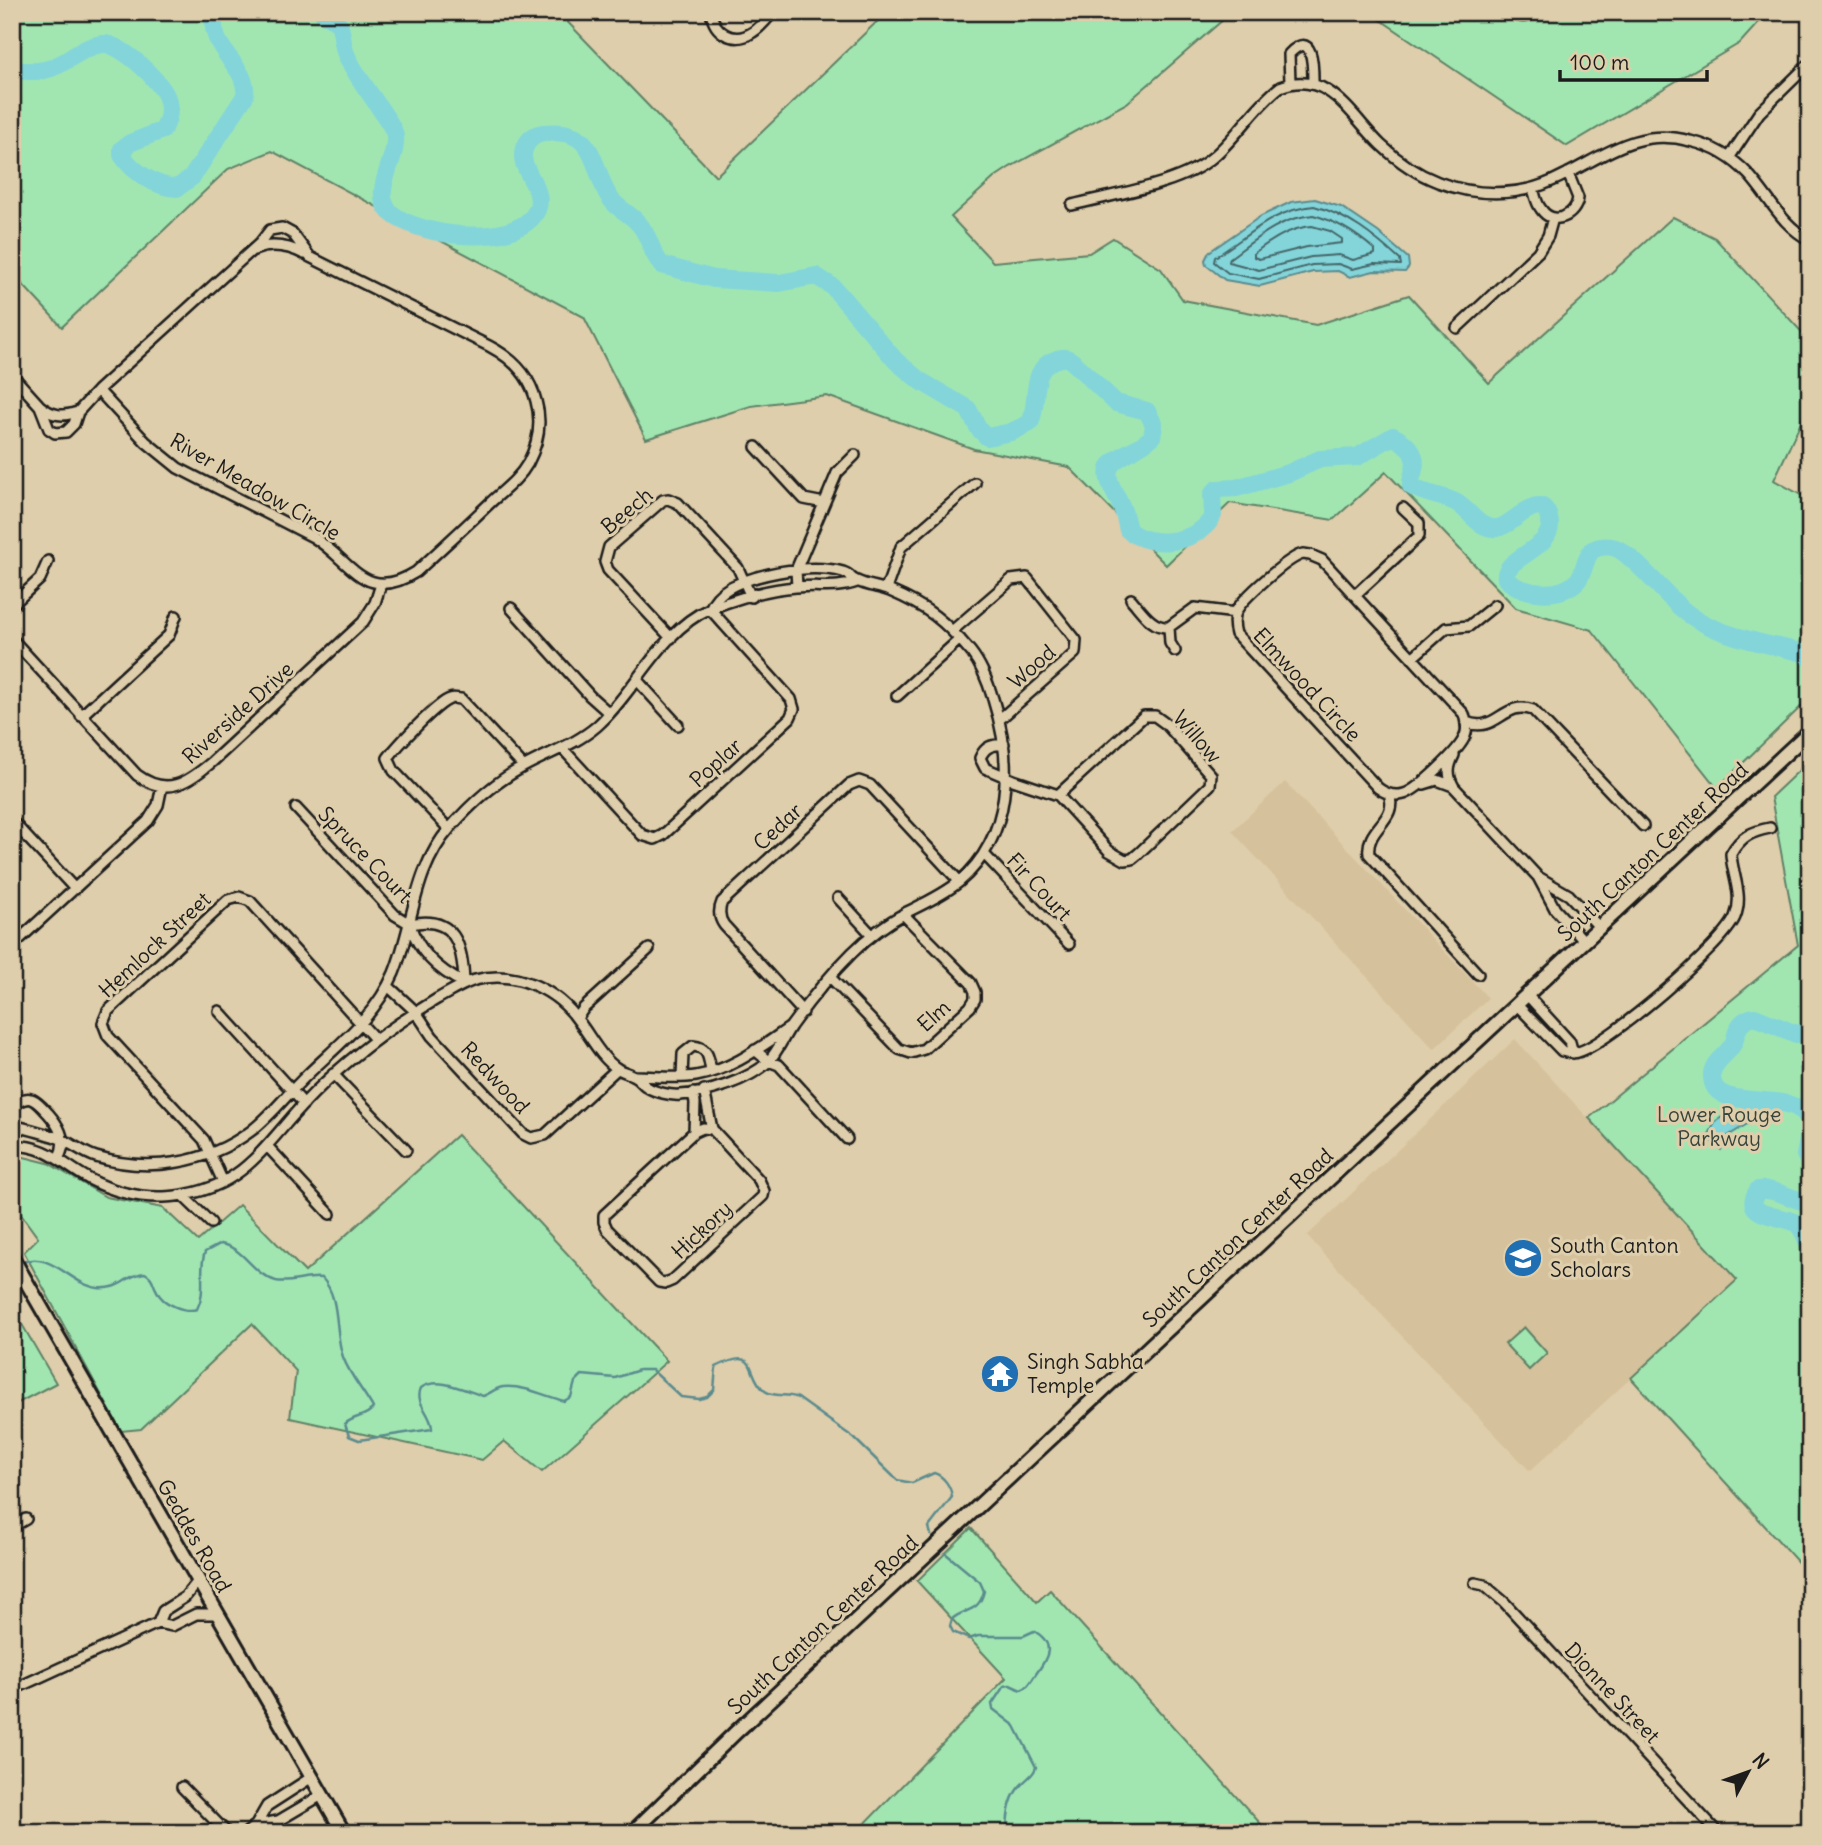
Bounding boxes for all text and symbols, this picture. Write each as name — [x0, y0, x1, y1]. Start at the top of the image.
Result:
scale bar — [1560, 38, 1706, 82]
text: 100 m — [1570, 49, 1629, 76]
street label: River Meadow Circle — [165, 427, 345, 546]
street label: Beech — [595, 481, 658, 540]
street label: Elmwood Circle — [1248, 622, 1367, 747]
street label: Wood — [1002, 639, 1061, 695]
street label: Riverside Drive — [176, 656, 299, 770]
street label: Willow — [1167, 705, 1228, 769]
street label: Poplar — [684, 732, 748, 793]
street label: South Canton Center Road — [1552, 756, 1754, 947]
street label: Cedar — [747, 797, 808, 856]
street label: Spruce Court — [312, 801, 418, 909]
street label: Fir Court — [1001, 847, 1078, 926]
street label: Hemlock Street — [93, 886, 216, 1003]
street label: Elm — [911, 994, 956, 1038]
street label: Redwood — [455, 1036, 536, 1119]
park label: Lower Rouge Parkway — [1657, 1101, 1781, 1152]
street label: South Canton Center Road — [1137, 1142, 1339, 1333]
street label: Hickory — [666, 1195, 738, 1265]
place label: South Canton Scholars — [1550, 1232, 1679, 1283]
school or university icon: South Canton Scholars — [1502, 1237, 1544, 1279]
place label: Singh Sabha Temple — [1027, 1348, 1144, 1399]
temple icon: Singh Sabha Temple — [979, 1353, 1021, 1395]
street label: Geddes Road — [151, 1474, 238, 1597]
street label: South Canton Center Road — [722, 1529, 924, 1720]
street label: Dionne Street — [1559, 1637, 1666, 1749]
north arrow — [1714, 1736, 1784, 1806]
text: N — [1747, 1748, 1774, 1774]

